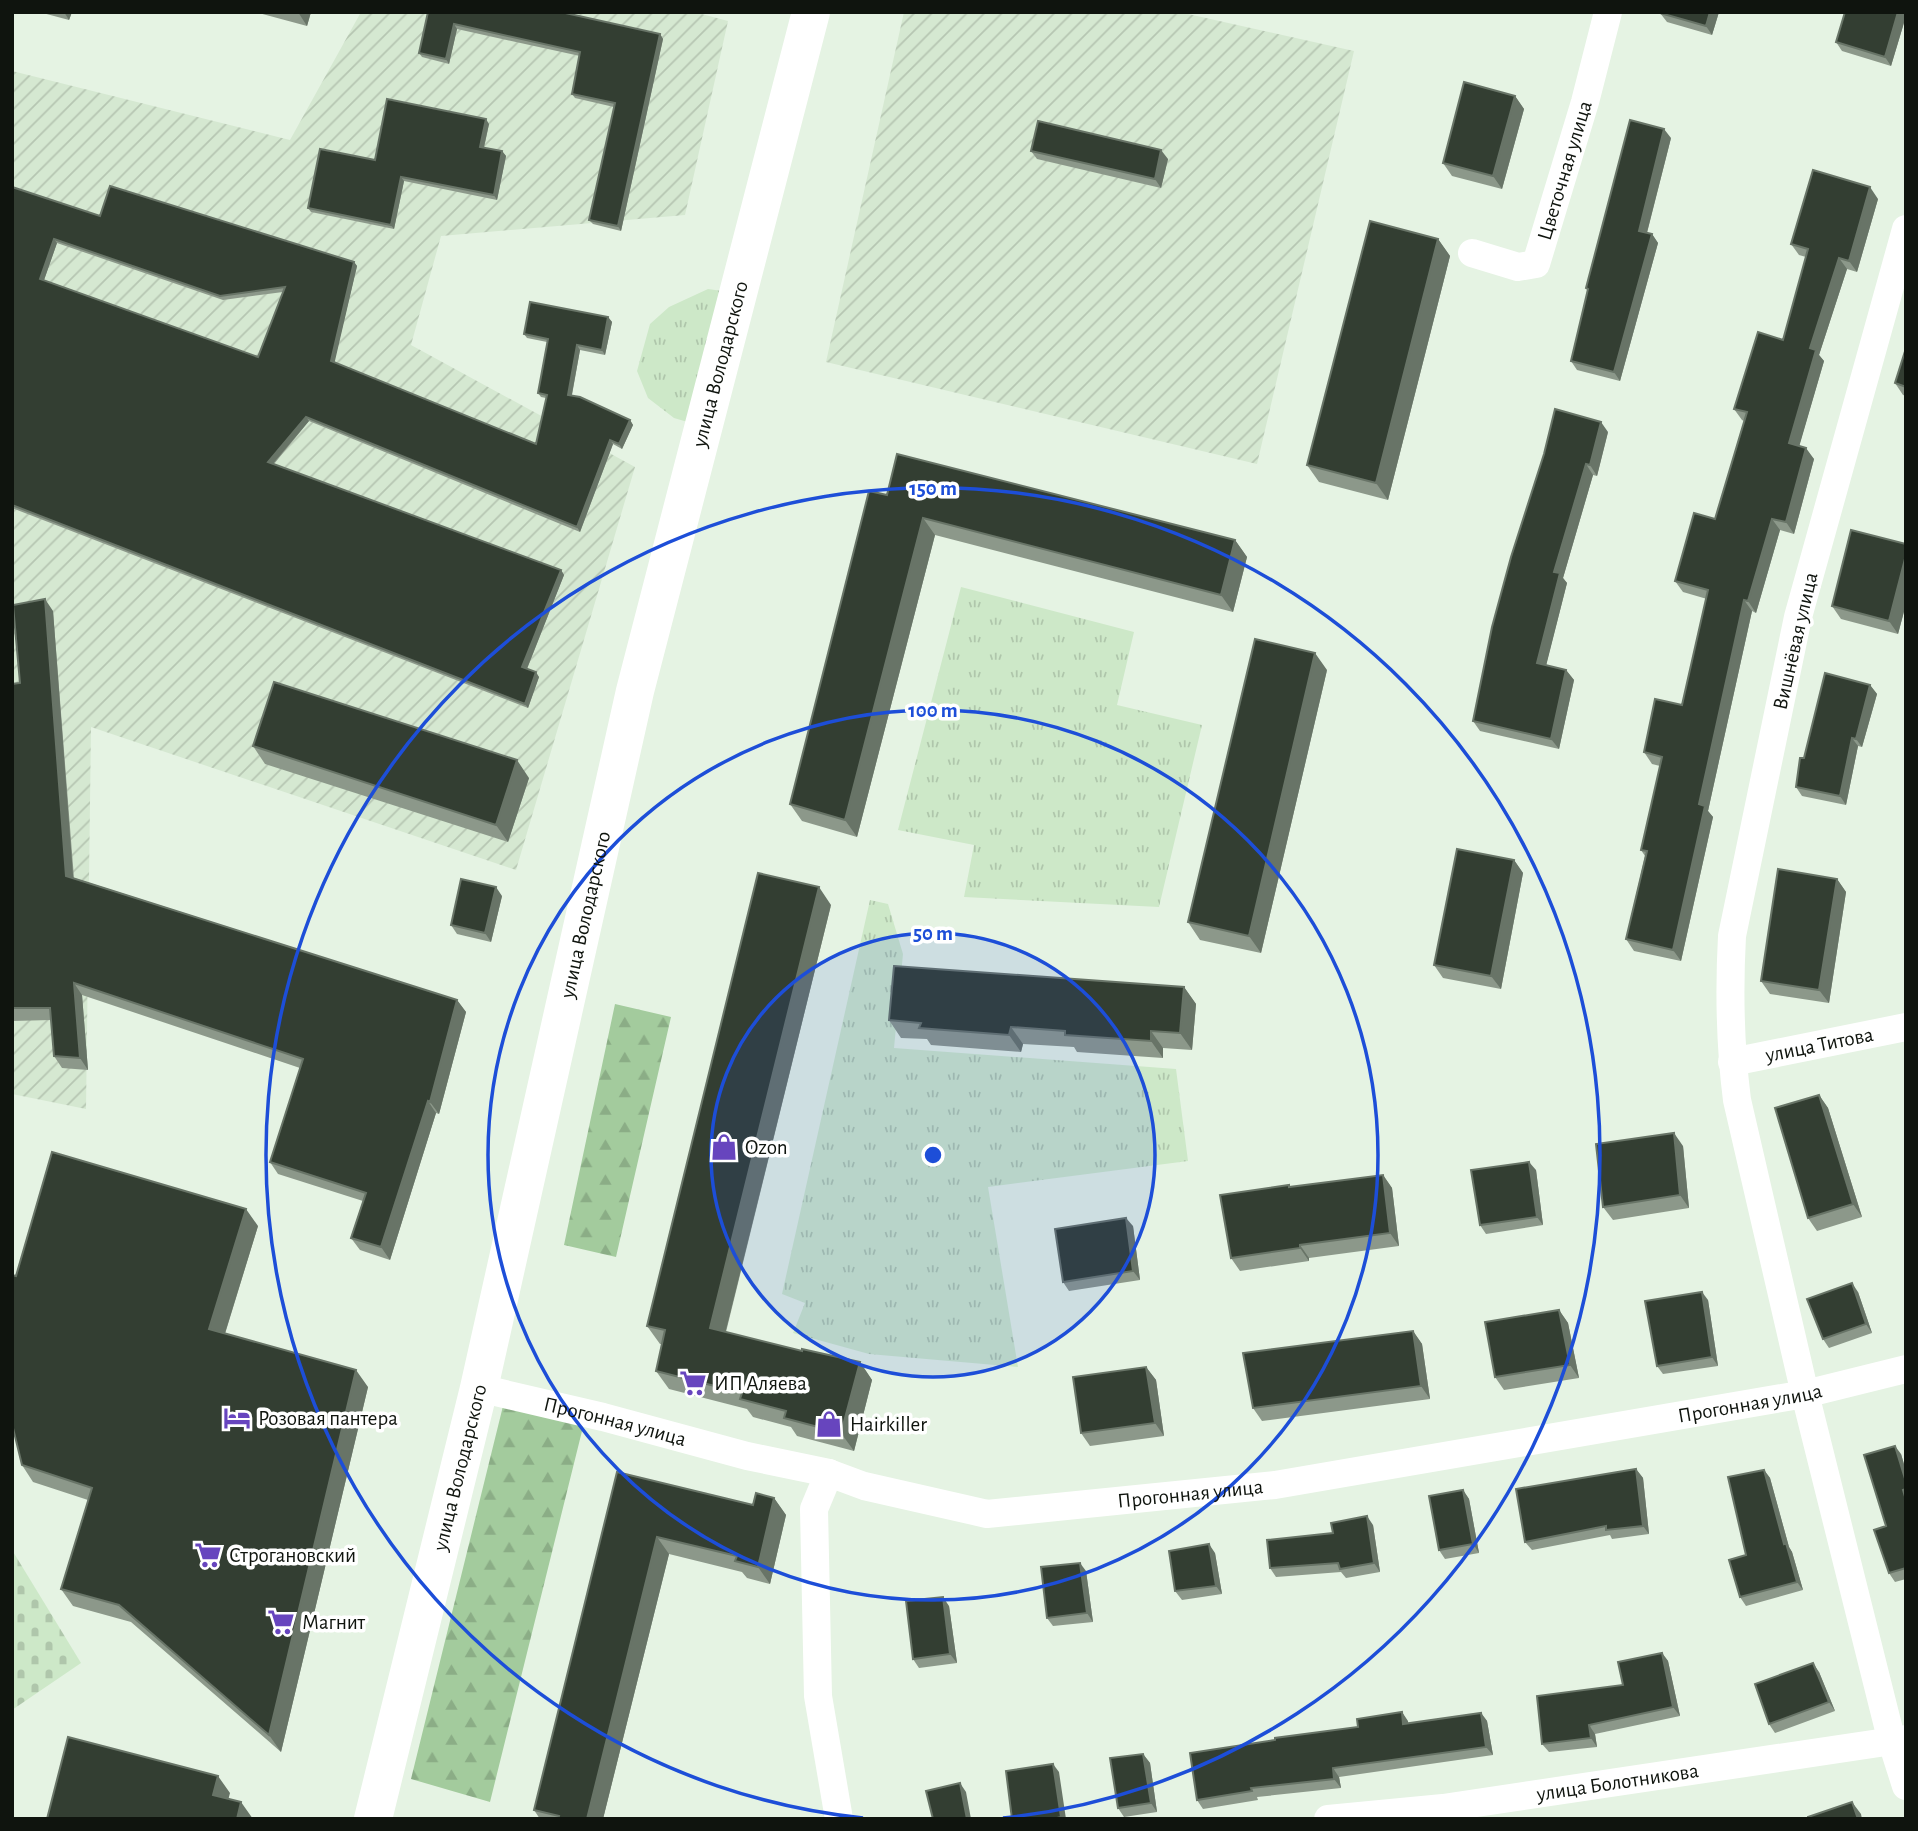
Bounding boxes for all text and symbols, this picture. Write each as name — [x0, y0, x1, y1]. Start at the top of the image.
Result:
street label: Цветочная улица — [1534, 98, 1596, 243]
street label: улица Володарского — [688, 279, 752, 450]
text: 150 m — [909, 478, 957, 499]
street label: Вишнёвая улица — [1769, 570, 1822, 712]
text: 100 m — [908, 700, 958, 721]
street label: улица Володарского — [556, 829, 614, 1001]
text: 50 m — [913, 923, 953, 944]
street label: улица Титова — [1763, 1024, 1876, 1066]
shop icon: Ozon — [709, 1132, 739, 1162]
place label: Ozon — [745, 1137, 788, 1158]
centre of rings — [921, 1143, 945, 1167]
supermarket icon: ИП Аляева — [678, 1368, 708, 1398]
place label: ИП Аляева — [714, 1373, 807, 1394]
street label: Прогонная улица — [1676, 1380, 1825, 1427]
street label: улица Володарского — [429, 1382, 490, 1554]
street label: Прогонная улица — [542, 1393, 689, 1450]
hotel icon: Розовая пантера — [222, 1403, 252, 1433]
place label: Розовая пантера — [258, 1408, 398, 1429]
shop icon: Hairkiller — [814, 1409, 844, 1439]
place label: Hairkiller — [850, 1414, 927, 1435]
street label: Прогонная улица — [1116, 1476, 1265, 1512]
supermarket icon: Строгановский — [193, 1540, 223, 1570]
place label: Строгановский — [229, 1545, 356, 1566]
supermarket icon: Магнит — [266, 1607, 296, 1637]
place label: Магнит — [302, 1612, 366, 1633]
street label: улица Болотникова — [1534, 1760, 1700, 1805]

